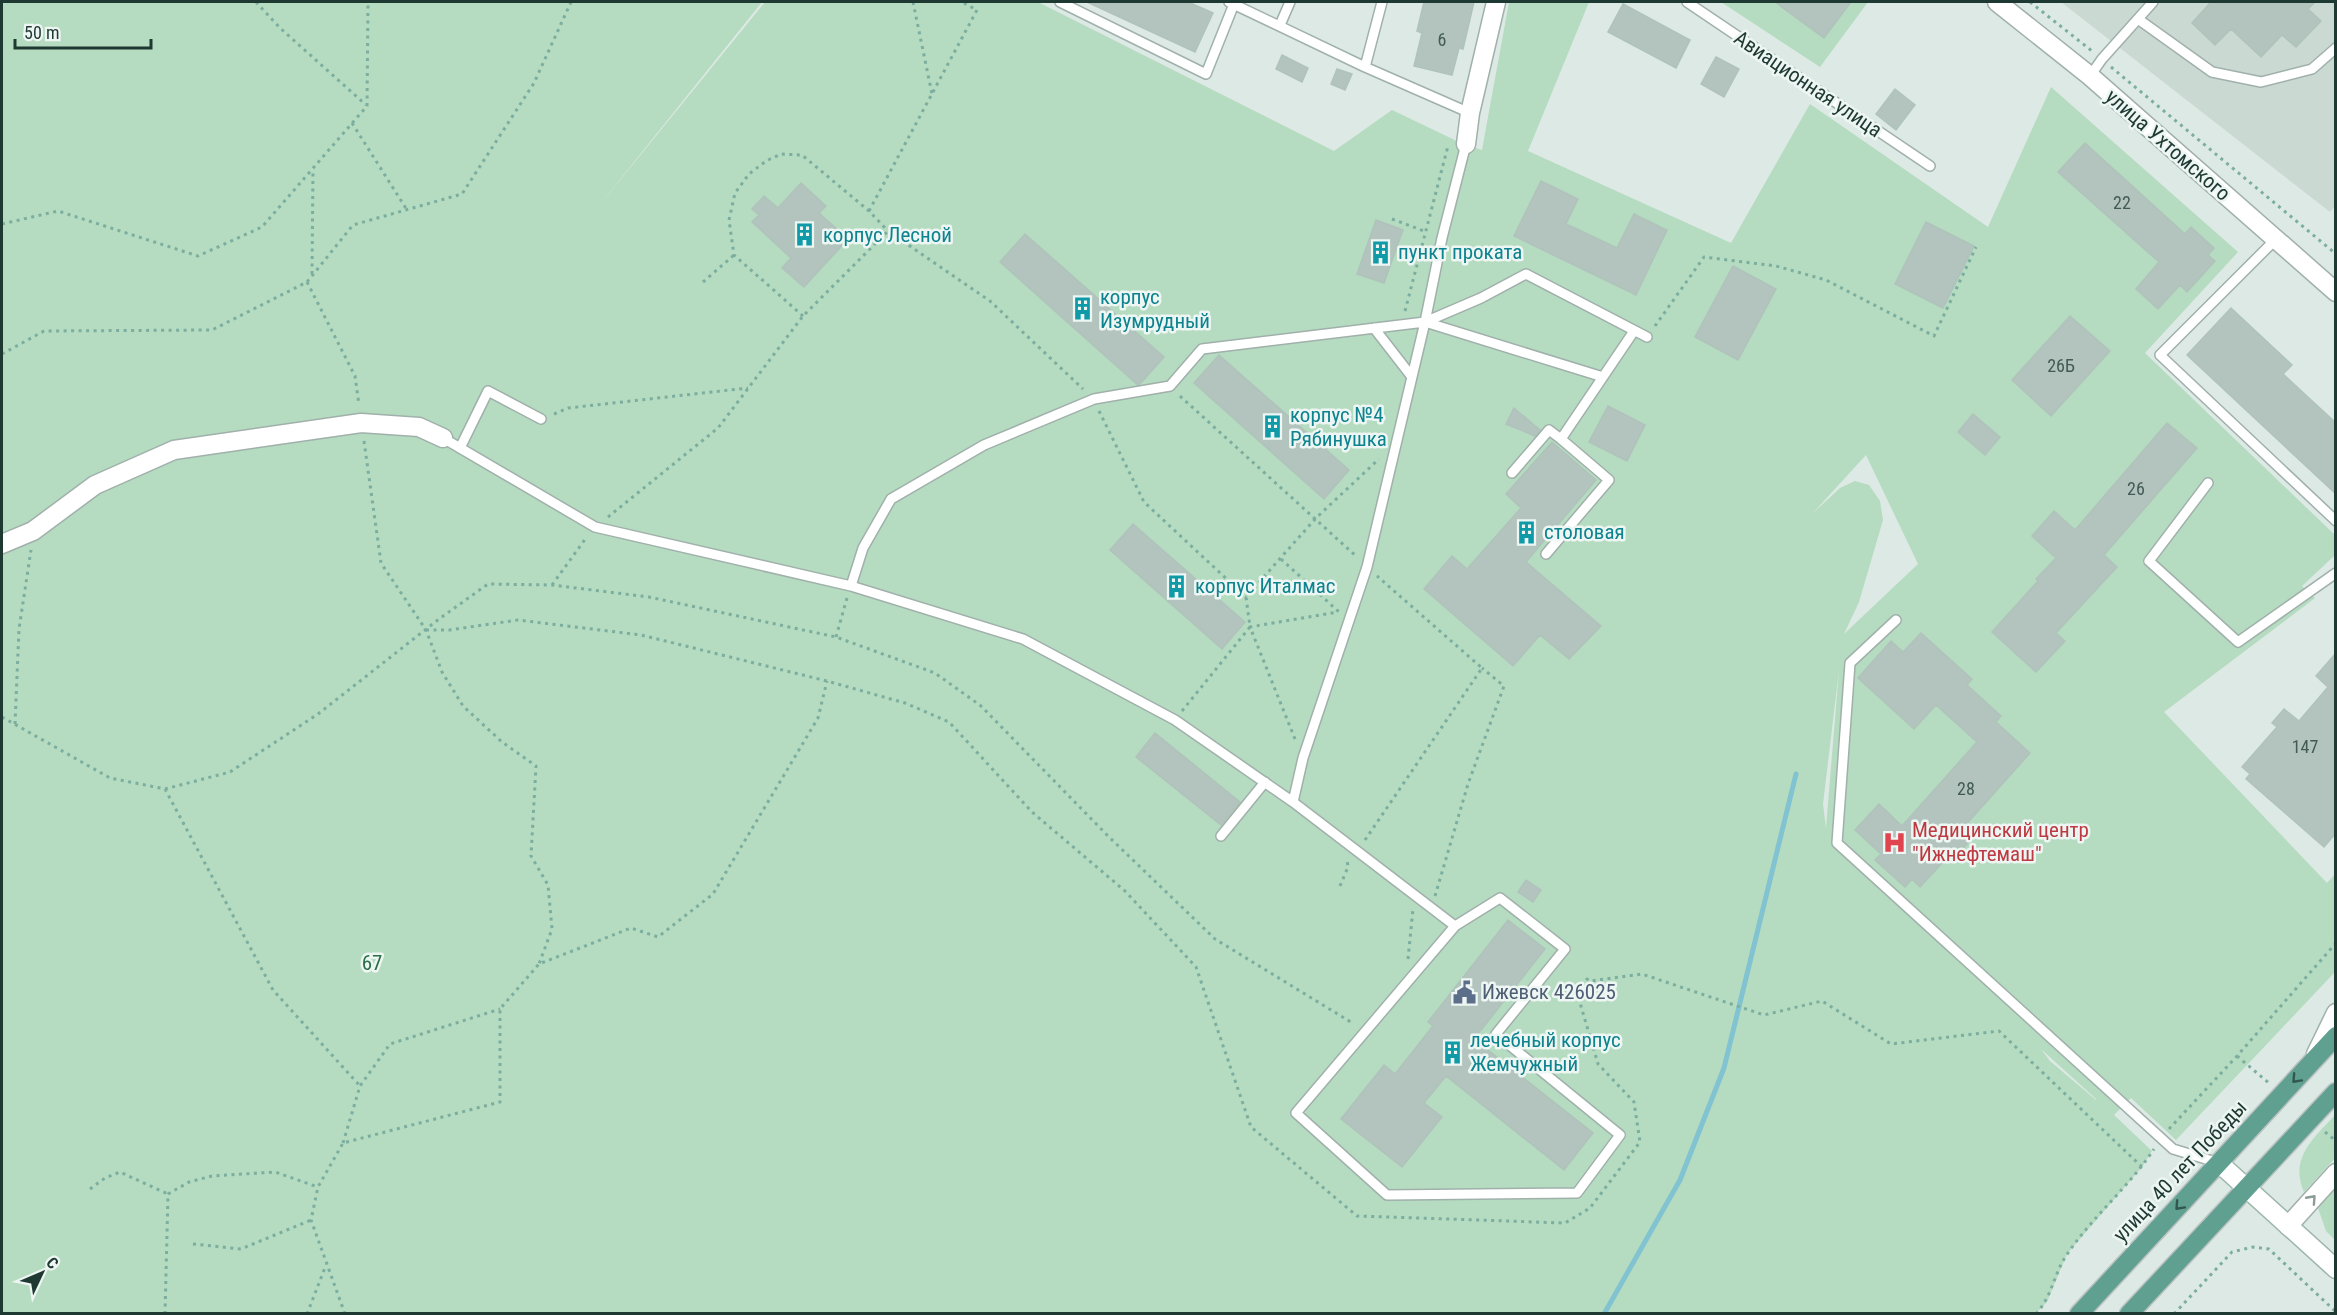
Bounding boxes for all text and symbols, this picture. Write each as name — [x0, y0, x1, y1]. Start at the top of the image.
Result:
scale bar — [15, 12, 152, 50]
text: 50 m — [24, 22, 59, 43]
street label: Авиационная улица — [1730, 26, 1886, 142]
house number: 6 — [1438, 29, 1446, 50]
street label: улица Ухтомского — [2101, 84, 2235, 206]
house number: 22 — [2113, 192, 2131, 213]
building icon: корпус Лесной — [792, 222, 818, 248]
place label: корпус Лесной — [823, 223, 952, 247]
building icon: пункт проката — [1367, 239, 1393, 265]
place label: пункт проката — [1398, 240, 1522, 264]
place label: корпус Изумрудный — [1100, 285, 1210, 333]
building icon: корпус Изумрудный — [1069, 296, 1095, 322]
house number: 26Б — [2047, 355, 2075, 376]
place label: корпус №4 Рябинушка — [1290, 403, 1387, 451]
building icon: корпус №4 Рябинушка — [1259, 414, 1285, 440]
house number: 26 — [2127, 478, 2145, 499]
building icon: столовая — [1513, 519, 1539, 545]
place label: столовая — [1544, 520, 1625, 544]
building icon: корпус Италмас — [1164, 573, 1190, 599]
place label: корпус Италмас — [1195, 574, 1335, 598]
house number: 147 — [2292, 736, 2318, 757]
house number: 28 — [1957, 778, 1975, 799]
place label: Медицинский центр "Ижнефтемаш" — [1912, 818, 2089, 866]
hospital icon: Медицинский центр "Ижнефтемаш" — [1881, 829, 1907, 855]
park label: 67 — [362, 951, 382, 975]
public building icon: Ижевск 426025 — [1451, 979, 1477, 1005]
place label: Ижевск 426025 — [1482, 980, 1616, 1004]
place label: лечебный корпус Жемчужный — [1470, 1028, 1621, 1076]
building icon: лечебный корпус Жемчужный — [1439, 1039, 1465, 1065]
one-way arrow — [2292, 1072, 2303, 1083]
street label: улица 40 лет Победы — [2108, 1095, 2252, 1247]
one-way arrow — [2305, 1195, 2316, 1206]
one-way arrow — [2175, 1199, 2186, 1210]
north arrow — [12, 1243, 72, 1303]
text: С — [42, 1253, 62, 1273]

